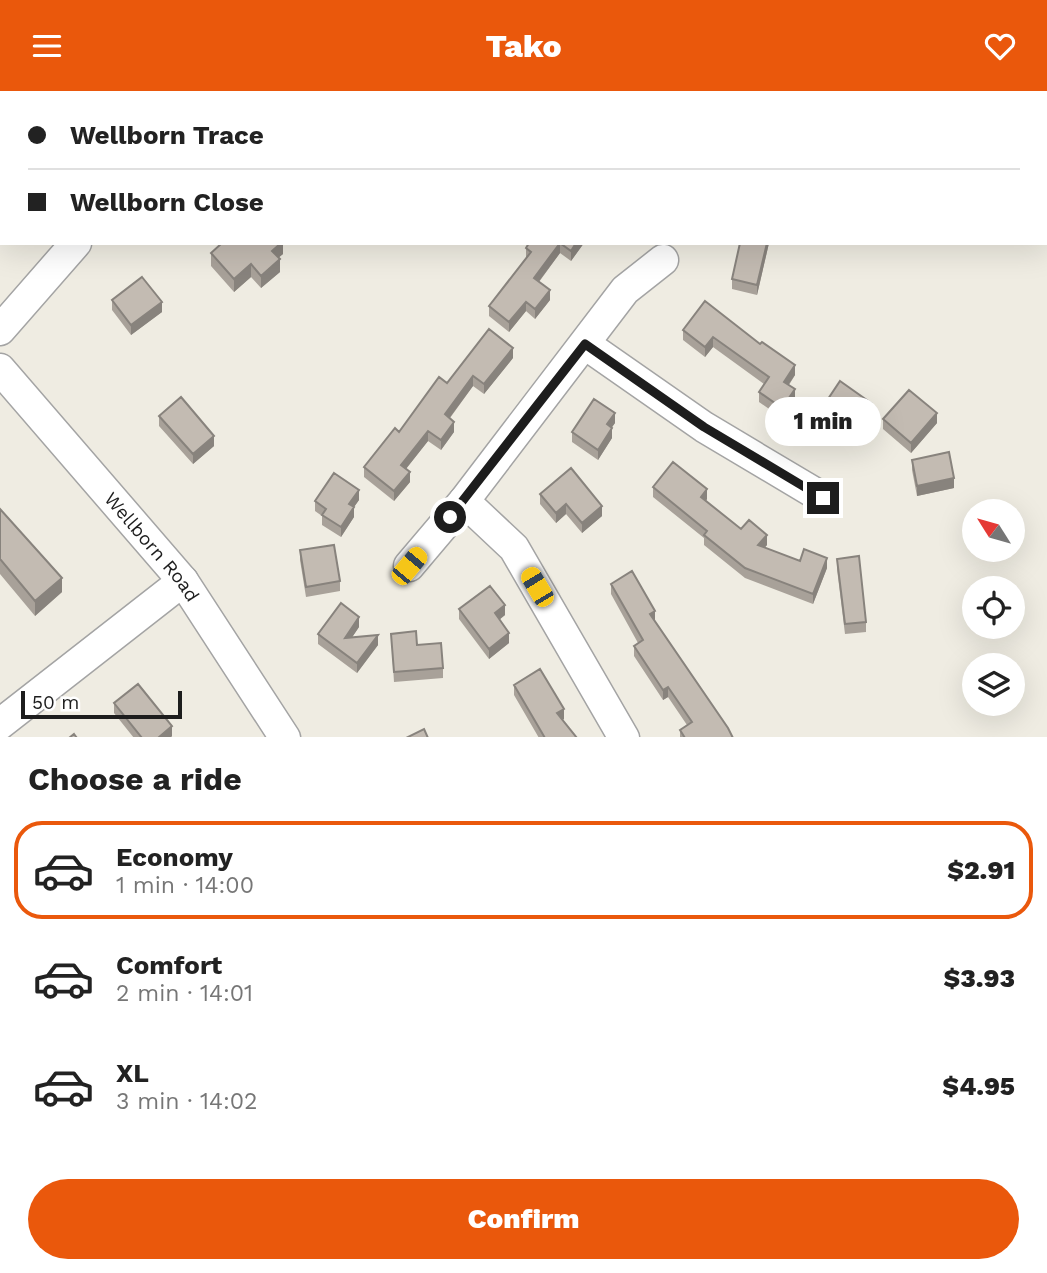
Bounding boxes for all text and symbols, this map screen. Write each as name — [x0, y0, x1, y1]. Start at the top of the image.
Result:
icon: menu — [28, 27, 66, 65]
text: Tako — [485, 27, 562, 65]
icon: heart — [981, 27, 1019, 65]
text: Wellborn Trace — [70, 120, 264, 150]
text: Wellborn Close — [70, 187, 264, 217]
callout: 1 min — [765, 397, 881, 445]
text: 1 min — [793, 408, 853, 435]
route end — [807, 482, 839, 514]
street label: Wellborn Road — [100, 487, 205, 606]
north arrow — [962, 499, 1026, 562]
map controls — [962, 499, 1025, 716]
route start — [434, 501, 466, 533]
car — [388, 543, 431, 589]
car — [518, 564, 557, 610]
button: locate — [962, 576, 1025, 639]
button: layers — [962, 653, 1025, 716]
scale bar — [21, 689, 182, 720]
text: 50 m — [32, 691, 79, 714]
text: Choose a ride — [28, 760, 242, 798]
icon: car — [32, 839, 95, 902]
text: Economy — [116, 842, 233, 872]
text: $2.91 — [947, 855, 1015, 885]
text: 1 min · 14:00 — [116, 872, 254, 899]
icon: car — [32, 947, 95, 1010]
text: Comfort — [116, 950, 222, 980]
text: $3.93 — [943, 963, 1015, 993]
text: 2 min · 14:01 — [116, 980, 253, 1007]
icon: car — [32, 1055, 95, 1118]
text: XL — [116, 1058, 149, 1088]
text: $4.95 — [942, 1071, 1015, 1101]
text: 3 min · 14:02 — [116, 1088, 258, 1115]
button: Confirm — [28, 1179, 1019, 1259]

